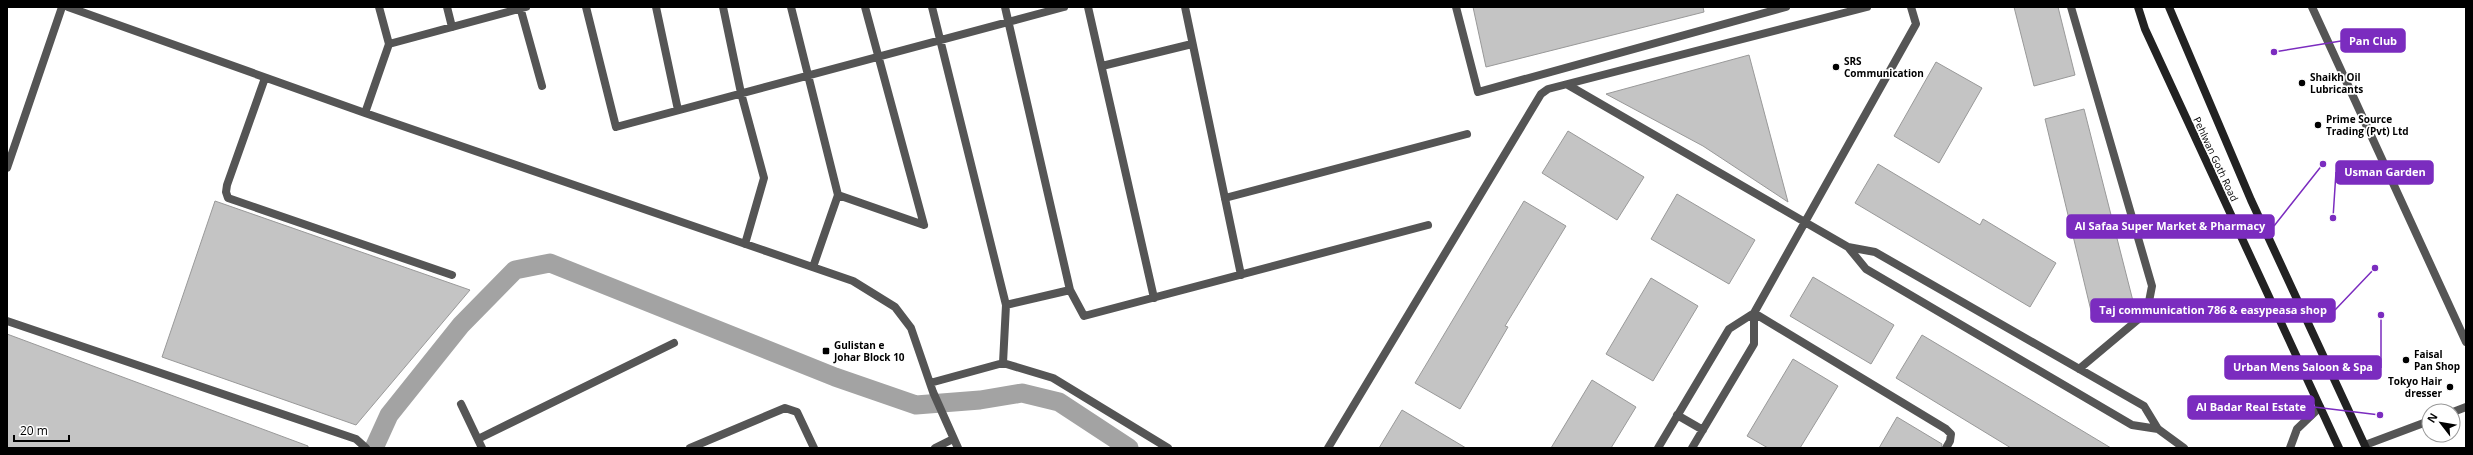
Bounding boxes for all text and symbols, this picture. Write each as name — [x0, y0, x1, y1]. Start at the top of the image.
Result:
callout: Pan Club — [2341, 29, 2405, 52]
text: Pan Club — [2349, 33, 2397, 48]
place label: SRS Communication — [1844, 54, 1924, 80]
marker: SRS Communication — [1831, 62, 1841, 72]
place label: Shaikh Oil Lubricants — [2310, 70, 2363, 96]
marker: Shaikh Oil Lubricants — [2297, 78, 2307, 88]
place label: Prime Source Trading (Pvt) Ltd — [2326, 112, 2409, 138]
street label: Pehlwan Goth Road — [2190, 114, 2242, 204]
marker: Prime Source Trading (Pvt) Ltd — [2313, 120, 2323, 130]
callout: Usman Garden — [2336, 161, 2433, 184]
text: Usman Garden — [2344, 164, 2426, 179]
callout: Al Safaa Super Market & Pharmacy — [2067, 215, 2274, 238]
text: Al Safaa Super Market & Pharmacy — [2075, 218, 2266, 233]
callout: Taj communication 786 & easypeasa shop — [2091, 299, 2335, 322]
text: Taj communication 786 & easypeasa shop — [2099, 302, 2327, 317]
place label: Gulistan e Johar Block 10 — [833, 338, 905, 364]
marker: Gulistan e Johar Block 10 — [821, 346, 831, 356]
place label: Faisal Pan Shop — [2414, 347, 2460, 373]
marker: Faisal Pan Shop — [2401, 355, 2411, 365]
callout: Urban Mens Saloon & Spa — [2225, 356, 2381, 379]
text: Urban Mens Saloon & Spa — [2233, 359, 2373, 374]
place label: Tokyo Hair dresser — [2388, 374, 2442, 400]
marker: Tokyo Hair dresser — [2445, 382, 2455, 392]
callout: Al Badar Real Estate — [2188, 396, 2314, 419]
text: Al Badar Real Estate — [2196, 399, 2307, 414]
north arrow — [2421, 403, 2461, 443]
text: N — [2423, 410, 2441, 425]
scale bar — [14, 417, 69, 443]
text: 20 m — [20, 422, 48, 439]

